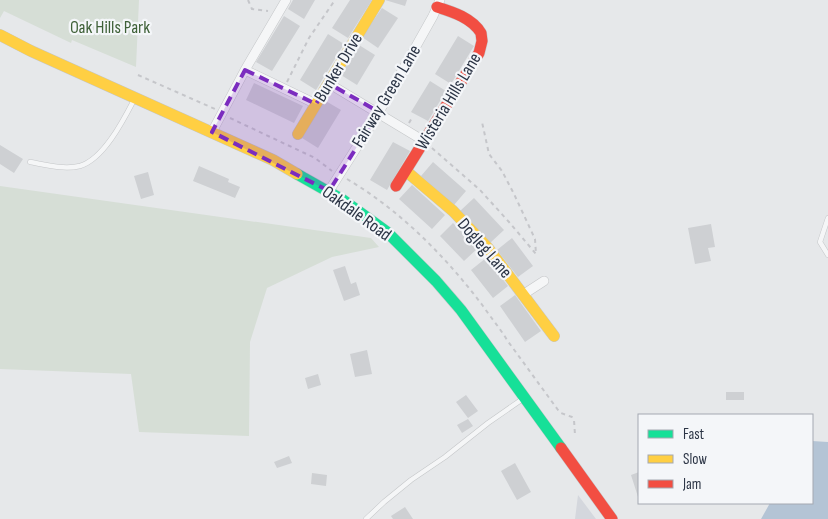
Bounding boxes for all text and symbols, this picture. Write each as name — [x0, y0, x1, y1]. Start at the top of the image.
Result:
park label: Oak Hills Park — [70, 17, 150, 38]
street label: Bunker Drive — [310, 29, 367, 105]
street label: Fairway Green Lane — [348, 41, 425, 151]
street label: Wisteria Hills Lane — [411, 49, 486, 154]
street label: Oakdale Road — [318, 181, 395, 245]
street label: Dogleg Lane — [453, 214, 516, 283]
legend — [638, 414, 813, 504]
text: Fast — [683, 425, 705, 444]
text: Slow — [683, 450, 707, 469]
text: Jam — [682, 475, 701, 494]

